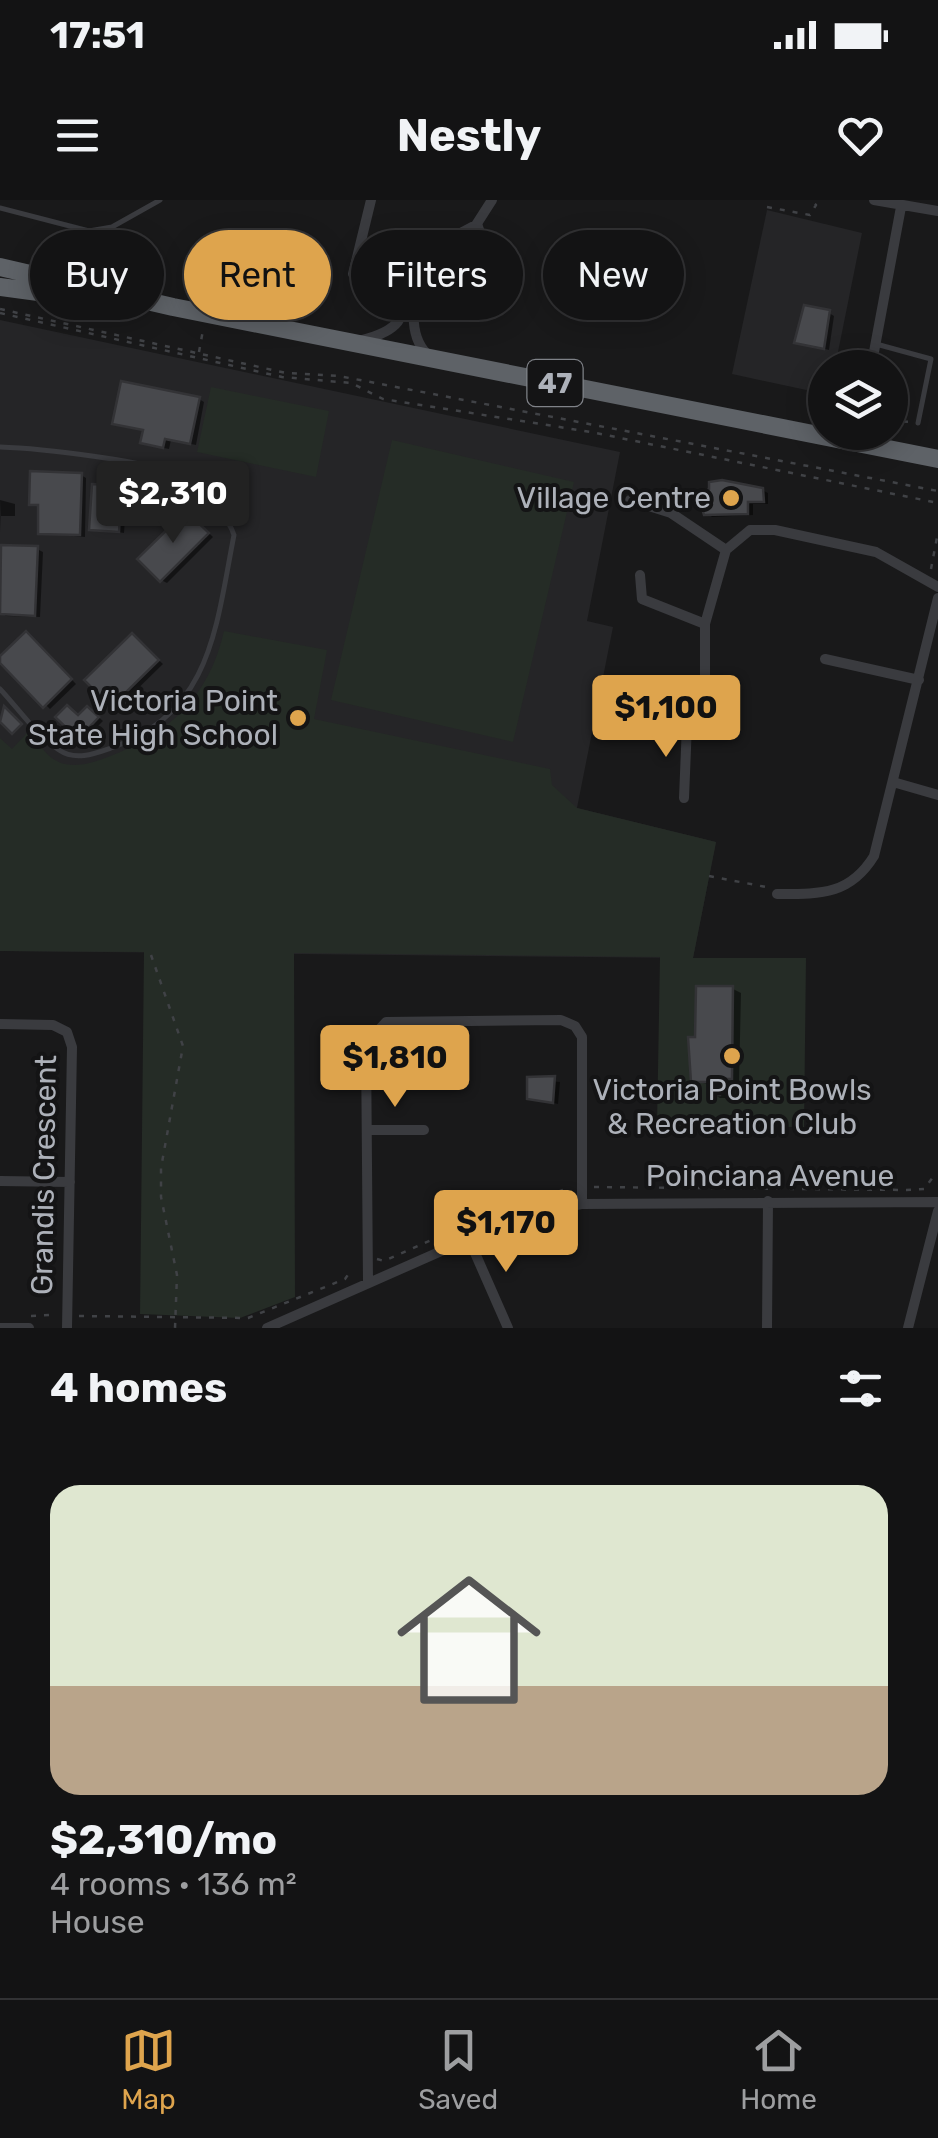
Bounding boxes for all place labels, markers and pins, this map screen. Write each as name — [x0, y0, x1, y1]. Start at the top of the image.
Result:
pin: $2,310 — [92, 461, 254, 546]
place label: Village Centre — [517, 480, 711, 516]
marker: Village Centre — [720, 487, 742, 509]
pin: $1,100 — [585, 675, 747, 760]
place label: Victoria Point State High School — [28, 683, 278, 753]
marker: Victoria Point State High School — [287, 707, 309, 729]
pin: $1,810 — [314, 1025, 476, 1110]
marker: Victoria Point Bowls & Recreation Club — [721, 1045, 743, 1067]
place label: Victoria Point Bowls & Recreation Club — [593, 1072, 871, 1142]
pin: $1,170 — [425, 1190, 587, 1275]

